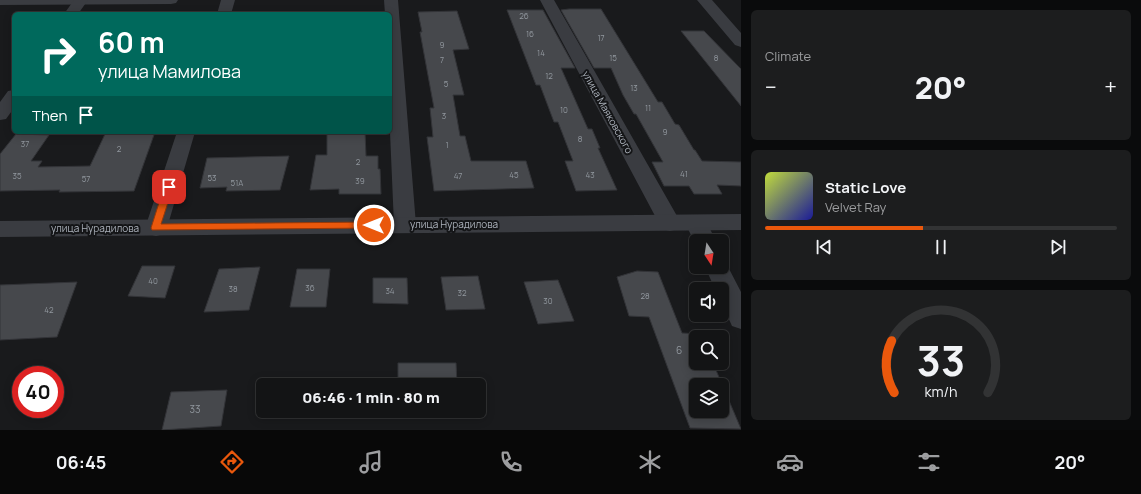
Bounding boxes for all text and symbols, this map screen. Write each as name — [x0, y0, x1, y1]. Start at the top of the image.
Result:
house number: 26 — [519, 10, 529, 21]
text: 60 m — [98, 23, 165, 61]
icon: right — [32, 28, 84, 80]
house number: 16 — [526, 28, 534, 39]
house number: 17 — [597, 32, 605, 43]
house number: 9 — [440, 39, 445, 50]
house number: 14 — [537, 47, 545, 58]
text: Climate — [765, 47, 811, 65]
house number: 15 — [609, 52, 617, 63]
house number: 8 — [714, 52, 719, 63]
house number: 7 — [440, 54, 444, 65]
text: улица Мамилова — [98, 59, 241, 83]
text: 20° — [915, 67, 967, 108]
street label: улица Маяковского — [579, 68, 637, 156]
house number: 12 — [545, 70, 553, 81]
text: − — [765, 72, 777, 102]
text: + — [1104, 72, 1117, 102]
house number: 5 — [444, 78, 449, 89]
house number: 13 — [630, 82, 638, 93]
house number: 11 — [645, 102, 651, 113]
icon: arrive — [75, 104, 97, 126]
house number: 10 — [560, 104, 568, 115]
text: Then — [32, 105, 67, 126]
house number: 3 — [442, 110, 446, 121]
house number: 9 — [663, 126, 668, 137]
house number: 8 — [578, 133, 583, 144]
house number: 37 — [21, 138, 29, 149]
house number: 1 — [445, 139, 449, 150]
house number: 2 — [117, 143, 122, 154]
house number: 2 — [356, 156, 361, 167]
house number: 41 — [680, 168, 688, 179]
house number: 45 — [509, 169, 519, 180]
house number: 43 — [585, 169, 595, 180]
house number: 35 — [12, 170, 22, 181]
pin — [152, 170, 186, 204]
house number: 47 — [454, 170, 462, 181]
house number: 53 — [207, 172, 217, 183]
house number: 57 — [82, 173, 90, 184]
house number: 39 — [355, 175, 365, 186]
icon: arrive — [158, 176, 180, 198]
house number: 51А — [231, 177, 243, 188]
text: Static Love — [825, 177, 906, 198]
text: Velvet Ray — [825, 198, 886, 216]
position arrow — [353, 204, 395, 246]
street label: улица Нурадилова — [410, 217, 498, 231]
street label: улица Нурадилова — [51, 221, 139, 235]
north arrow — [689, 234, 729, 274]
map controls — [689, 234, 729, 418]
icon: previous — [813, 236, 835, 258]
icon: pause — [930, 236, 952, 258]
icon: next — [1047, 236, 1069, 258]
house number: 40 — [148, 275, 158, 286]
house number: 36 — [305, 282, 315, 293]
button: sound — [689, 282, 729, 322]
house number: 38 — [228, 283, 238, 294]
house number: 34 — [385, 285, 395, 296]
house number: 32 — [458, 287, 467, 298]
house number: 28 — [640, 290, 650, 301]
house number: 30 — [543, 295, 553, 306]
house number: 42 — [44, 304, 54, 315]
button: search — [689, 330, 729, 370]
text: 33 — [917, 332, 965, 388]
house number: 6 — [676, 343, 682, 357]
speed limit sign: 40 — [12, 366, 64, 418]
button: layers — [689, 378, 729, 418]
text: km/h — [924, 382, 958, 401]
text: 06:46 · 1 min · 80 m — [302, 387, 440, 408]
house number: 33 — [189, 402, 201, 416]
icon: directions — [218, 448, 246, 476]
icon: music — [357, 448, 385, 476]
icon: phone — [497, 448, 525, 476]
icon: climate — [636, 448, 664, 476]
icon: car — [776, 448, 804, 476]
icon: filters — [915, 448, 943, 476]
text: 06:45 — [56, 450, 106, 474]
text: 20° — [1055, 450, 1085, 474]

